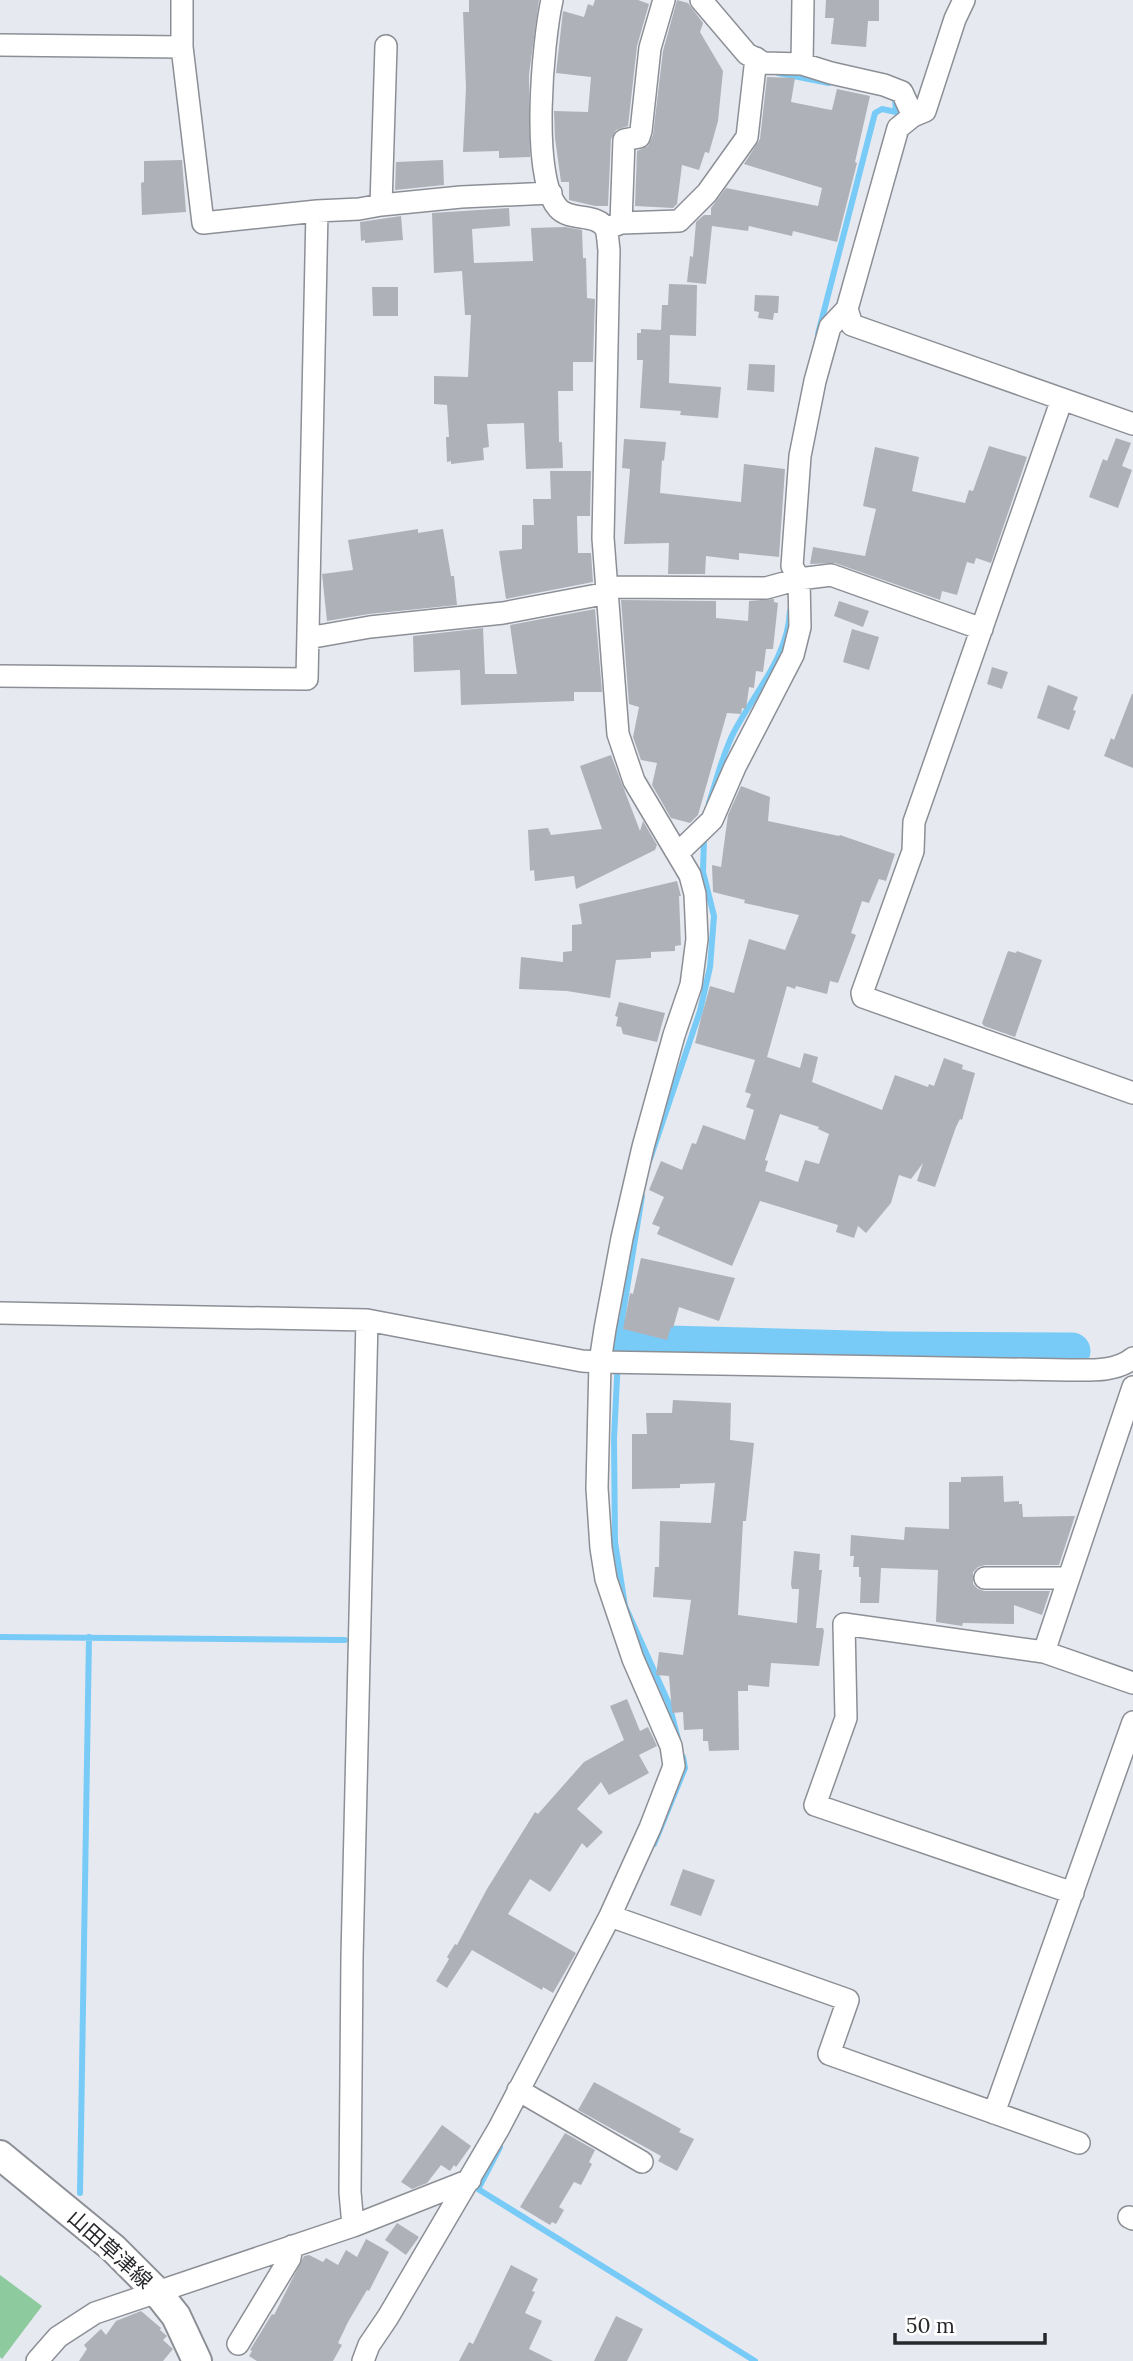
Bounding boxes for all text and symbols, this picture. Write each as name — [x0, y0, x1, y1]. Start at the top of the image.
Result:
street label: 山田草津線 — [62, 2204, 158, 2294]
scale bar — [895, 2302, 1046, 2346]
text: 50 m — [906, 2312, 955, 2339]

